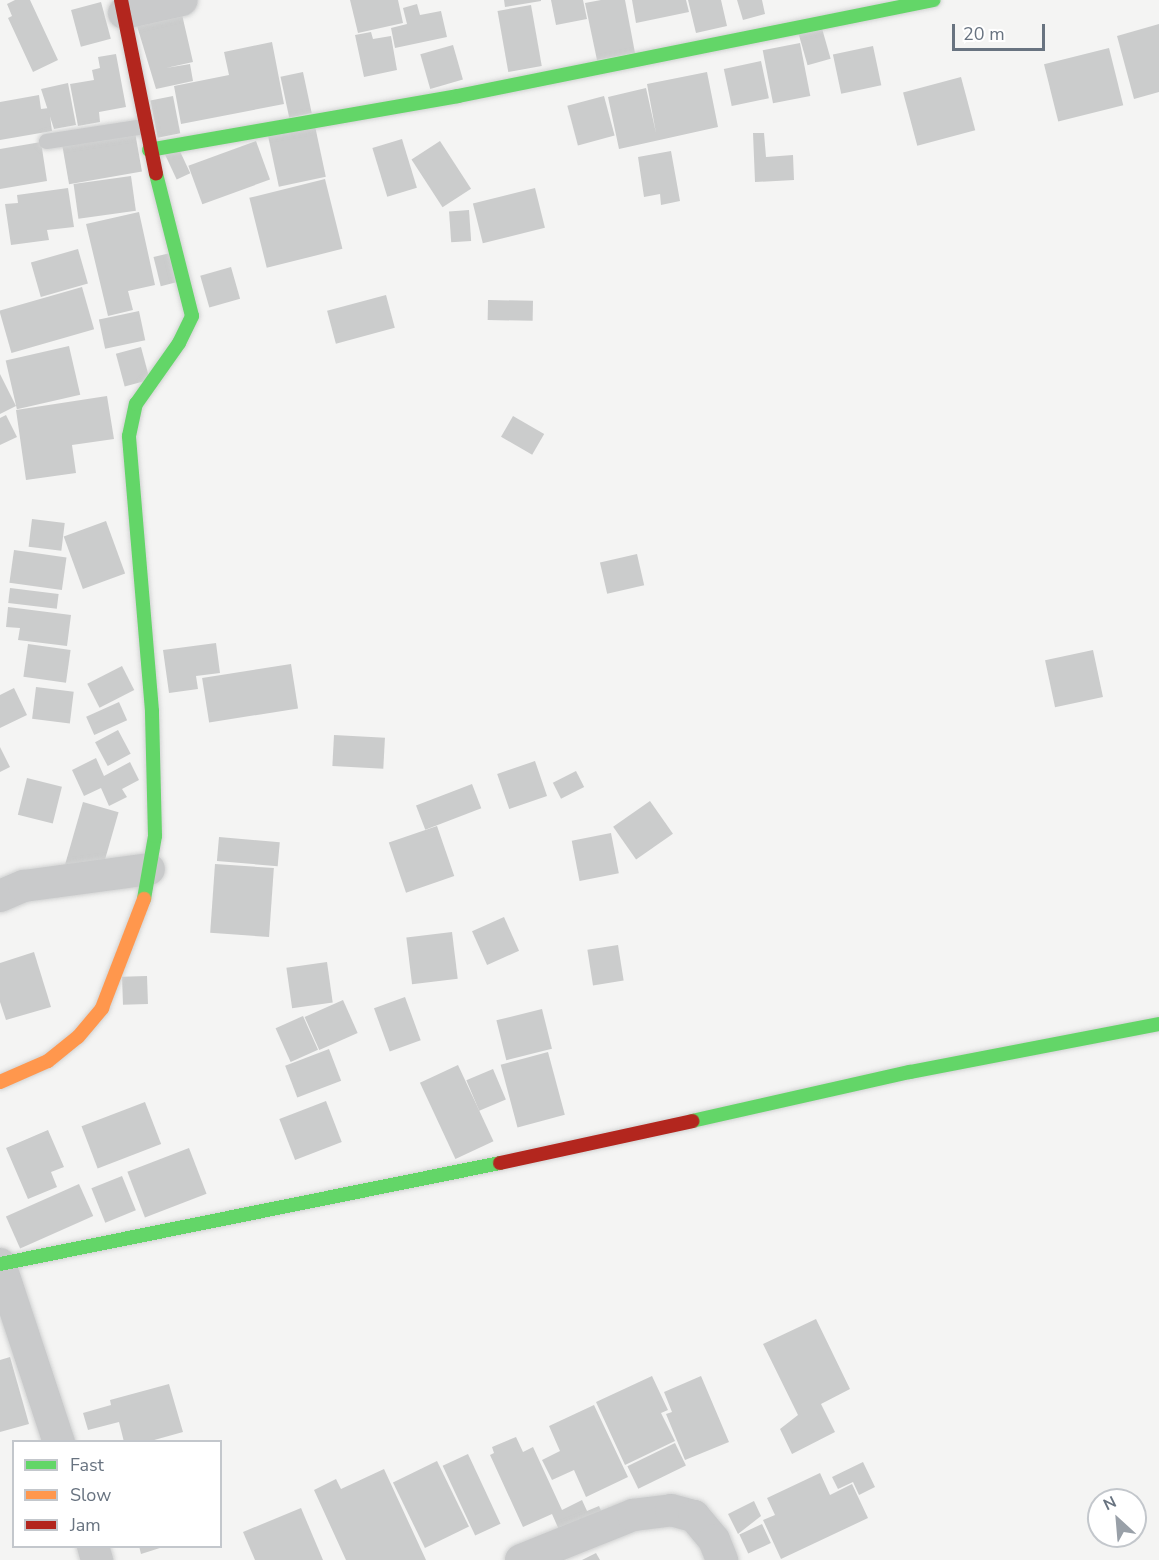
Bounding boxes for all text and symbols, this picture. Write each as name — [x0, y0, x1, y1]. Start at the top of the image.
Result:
scale bar — [955, 12, 1048, 50]
text: 20 m — [963, 22, 1005, 46]
legend — [12, 1440, 222, 1548]
text: Fast — [70, 1453, 104, 1477]
text: Slow — [70, 1483, 111, 1507]
north arrow — [1087, 1488, 1147, 1548]
text: N — [1100, 1491, 1120, 1516]
text: Jam — [70, 1513, 101, 1537]

